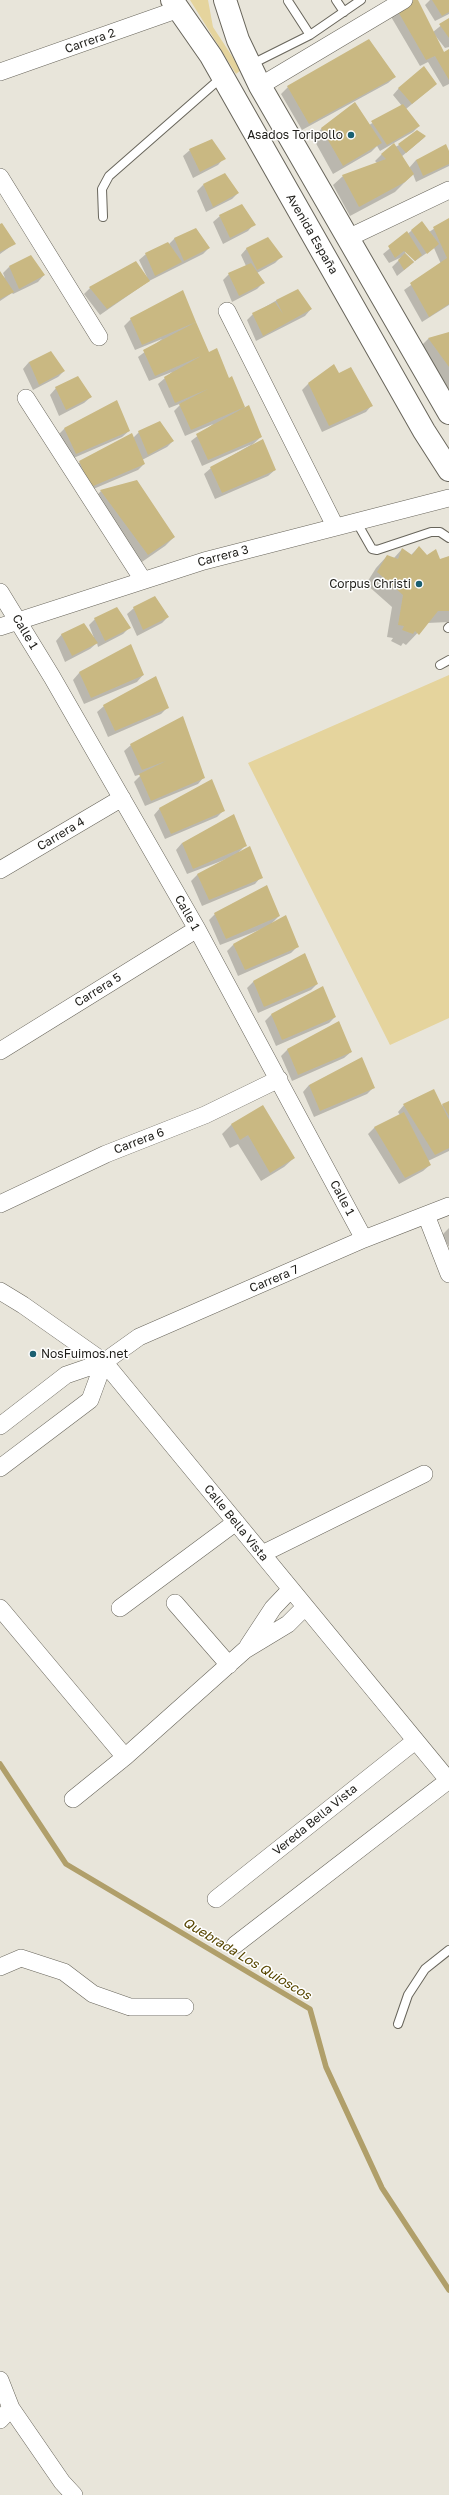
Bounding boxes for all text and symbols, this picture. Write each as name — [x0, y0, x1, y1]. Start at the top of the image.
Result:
street label: Carrera 2 — [63, 26, 117, 56]
place label: Asados Toripollo — [247, 128, 343, 142]
marker: Asados Toripollo — [346, 130, 356, 140]
street label: Avenida España — [283, 191, 341, 277]
street label: Carrera 3 — [196, 542, 250, 570]
place label: Corpus Christi — [329, 577, 411, 591]
marker: Corpus Christi — [414, 579, 424, 589]
street label: Calle 1 — [9, 612, 41, 652]
street label: Carrera 4 — [35, 814, 87, 854]
street label: Calle 1 — [171, 893, 203, 933]
street label: Carrera 5 — [72, 970, 124, 1010]
street label: Carrera 6 — [112, 1125, 166, 1157]
street label: Calle 1 — [327, 1178, 357, 1218]
street label: Carrera 7 — [247, 1262, 301, 1296]
place label: NosFuimos.net — [41, 1347, 128, 1361]
marker: NosFuimos.net — [28, 1349, 38, 1359]
street label: Calle Bella Vista — [201, 1482, 271, 1564]
street label: Vereda Bella Vista — [270, 1781, 360, 1859]
water label: Quebrada Los Quioscos — [180, 1915, 314, 2003]

